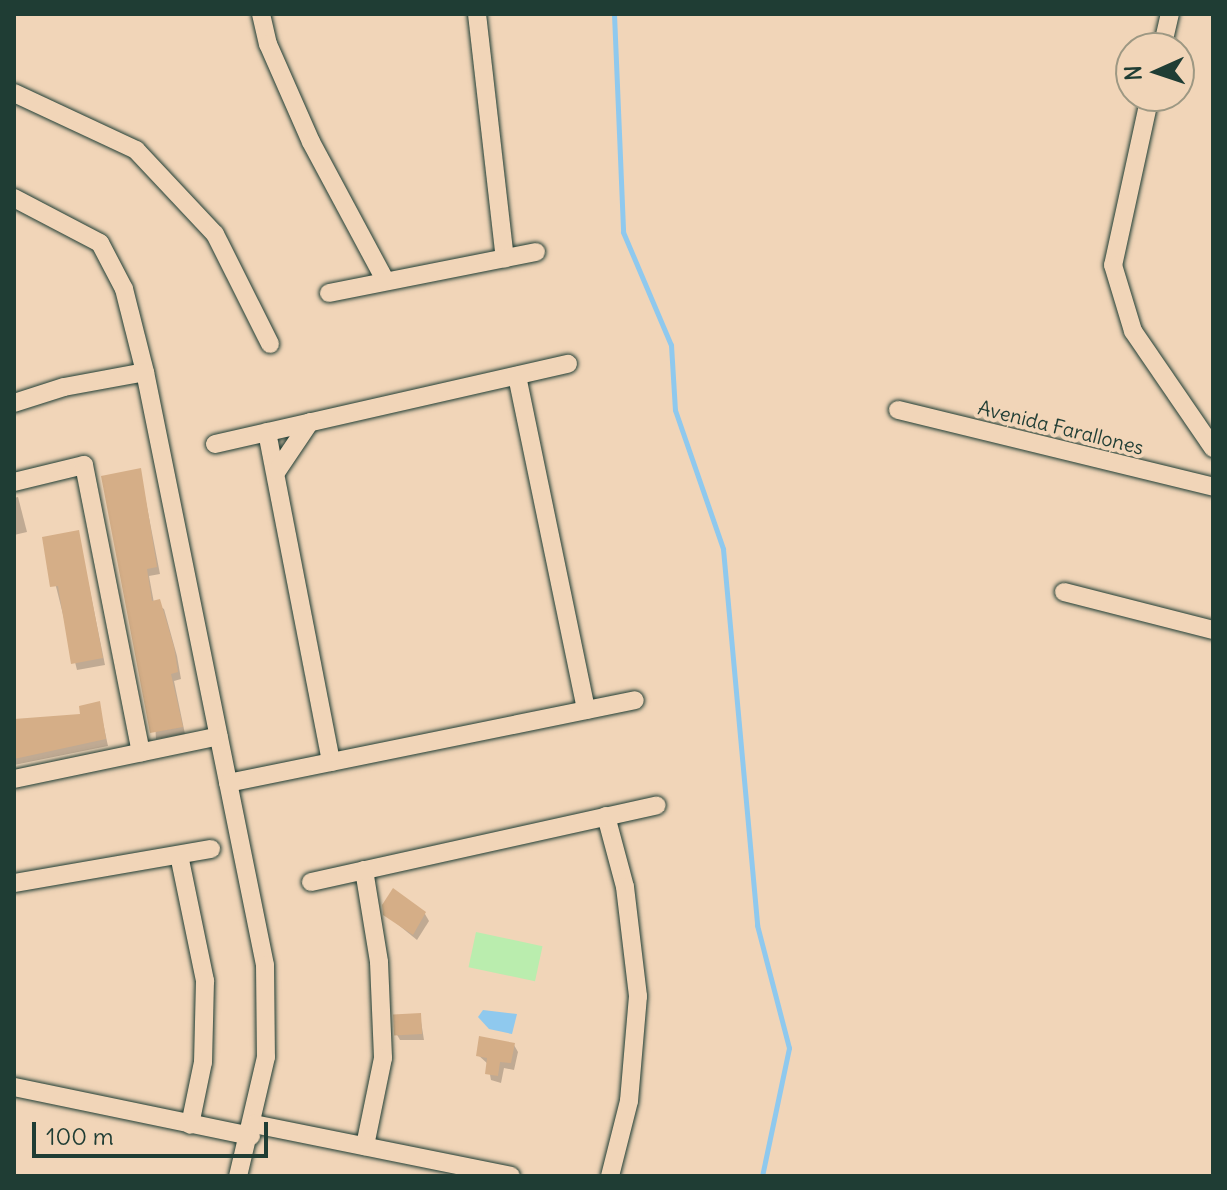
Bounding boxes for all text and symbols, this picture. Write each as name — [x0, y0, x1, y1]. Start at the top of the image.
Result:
north arrow — [1115, 32, 1195, 112]
text: N — [1119, 65, 1147, 81]
street label: Avenida Farallones — [976, 395, 1146, 459]
scale bar — [36, 1106, 272, 1156]
text: 100 m — [46, 1121, 114, 1151]

